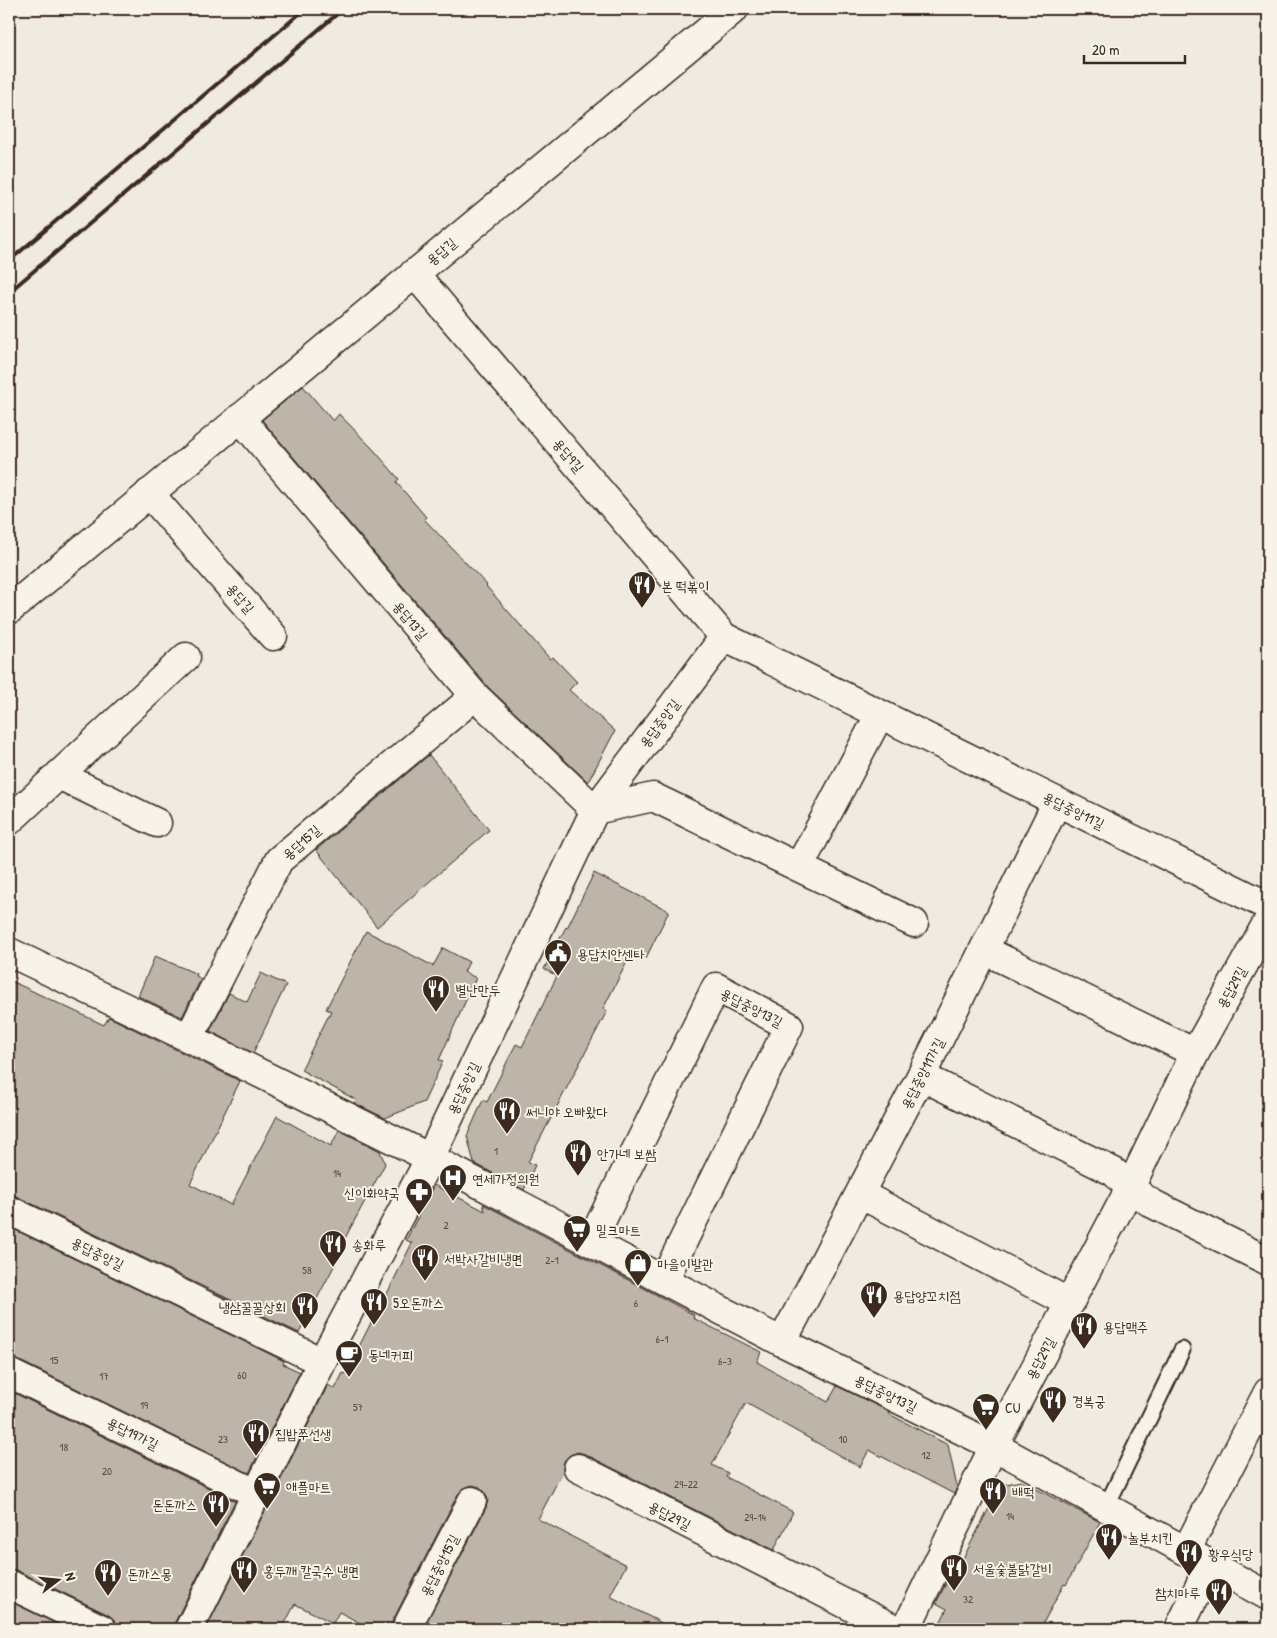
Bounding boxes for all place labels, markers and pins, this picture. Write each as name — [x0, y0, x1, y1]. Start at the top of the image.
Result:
restaurant icon: 본 떡볶이 — [627, 570, 657, 609]
place label: 본 떡볶이 — [661, 576, 709, 595]
public building icon: 용답치안센타 — [543, 938, 573, 977]
place label: 용답치안센타 — [577, 944, 645, 963]
restaurant icon: 별난만두 — [421, 974, 451, 1013]
place label: 별난만두 — [455, 980, 500, 999]
restaurant icon: 써니야 오빠왔다 — [492, 1096, 522, 1135]
place label: 써니야 오빠왔다 — [526, 1102, 608, 1121]
restaurant icon: 안가네 보쌈 — [563, 1138, 593, 1177]
place label: 안가네 보쌈 — [597, 1144, 657, 1163]
hospital icon: 연세가정의원 — [438, 1163, 468, 1202]
place label: 연세가정의원 — [472, 1169, 540, 1188]
pharmacy icon: 신이화약국 — [404, 1177, 434, 1216]
place label: 신이화약국 — [344, 1183, 400, 1202]
supermarket icon: 밀크마트 — [562, 1214, 592, 1253]
place label: 밀크마트 — [596, 1220, 641, 1239]
restaurant icon: 송화루 — [318, 1229, 348, 1268]
place label: 송화루 — [352, 1235, 386, 1254]
restaurant icon: 서박사갈비냉면 — [410, 1243, 440, 1282]
shop icon: 마을이발관 — [623, 1248, 653, 1287]
place label: 서박사갈비냉면 — [444, 1249, 523, 1268]
place label: 마을이발관 — [657, 1254, 713, 1273]
restaurant icon: 용답양꼬치점 — [859, 1280, 889, 1319]
place label: 용답양꼬치점 — [893, 1286, 961, 1305]
restaurant icon: 5오돈까스 — [359, 1287, 389, 1326]
restaurant icon: 냉삼꿀꿀상회 — [290, 1291, 320, 1330]
place label: 5오돈까스 — [393, 1293, 444, 1312]
place label: 냉삼꿀꿀상회 — [218, 1297, 286, 1316]
restaurant icon: 용답맥주 — [1069, 1311, 1099, 1350]
place label: 용답맥주 — [1103, 1317, 1148, 1336]
cafe icon: 동네커피 — [334, 1339, 364, 1378]
place label: 동네커피 — [368, 1345, 413, 1364]
restaurant icon: 경복궁 — [1038, 1385, 1068, 1424]
place label: 경복궁 — [1072, 1391, 1106, 1410]
supermarket icon: CU — [971, 1392, 1001, 1431]
place label: CU — [1005, 1398, 1021, 1417]
restaurant icon: 집밥쭈선생 — [241, 1418, 271, 1457]
place label: 집밥쭈선생 — [275, 1424, 331, 1443]
supermarket icon: 애플마트 — [252, 1471, 282, 1510]
restaurant icon: 배떡 — [978, 1476, 1008, 1515]
place label: 애플마트 — [286, 1477, 331, 1496]
place label: 배떡 — [1012, 1482, 1035, 1501]
restaurant icon: 돈돈까스 — [201, 1489, 231, 1528]
place label: 돈돈까스 — [152, 1495, 197, 1514]
restaurant icon: 놀부치킨 — [1094, 1522, 1124, 1561]
place label: 놀부치킨 — [1128, 1528, 1173, 1547]
restaurant icon: 황우식당 — [1174, 1538, 1204, 1577]
place label: 황우식당 — [1208, 1544, 1254, 1563]
restaurant icon: 서울숯불닭갈비 — [939, 1553, 969, 1592]
restaurant icon: 홍두깨 칼국수 냉면 — [229, 1555, 259, 1594]
restaurant icon: 돈까스몽 — [93, 1558, 123, 1597]
place label: 서울숯불닭갈비 — [973, 1559, 1052, 1578]
place label: 홍두깨 칼국수 냉면 — [263, 1561, 360, 1580]
place label: 돈까스몽 — [127, 1564, 172, 1583]
restaurant icon: 참치마루 — [1204, 1577, 1234, 1616]
place label: 참치마루 — [1155, 1583, 1200, 1602]

